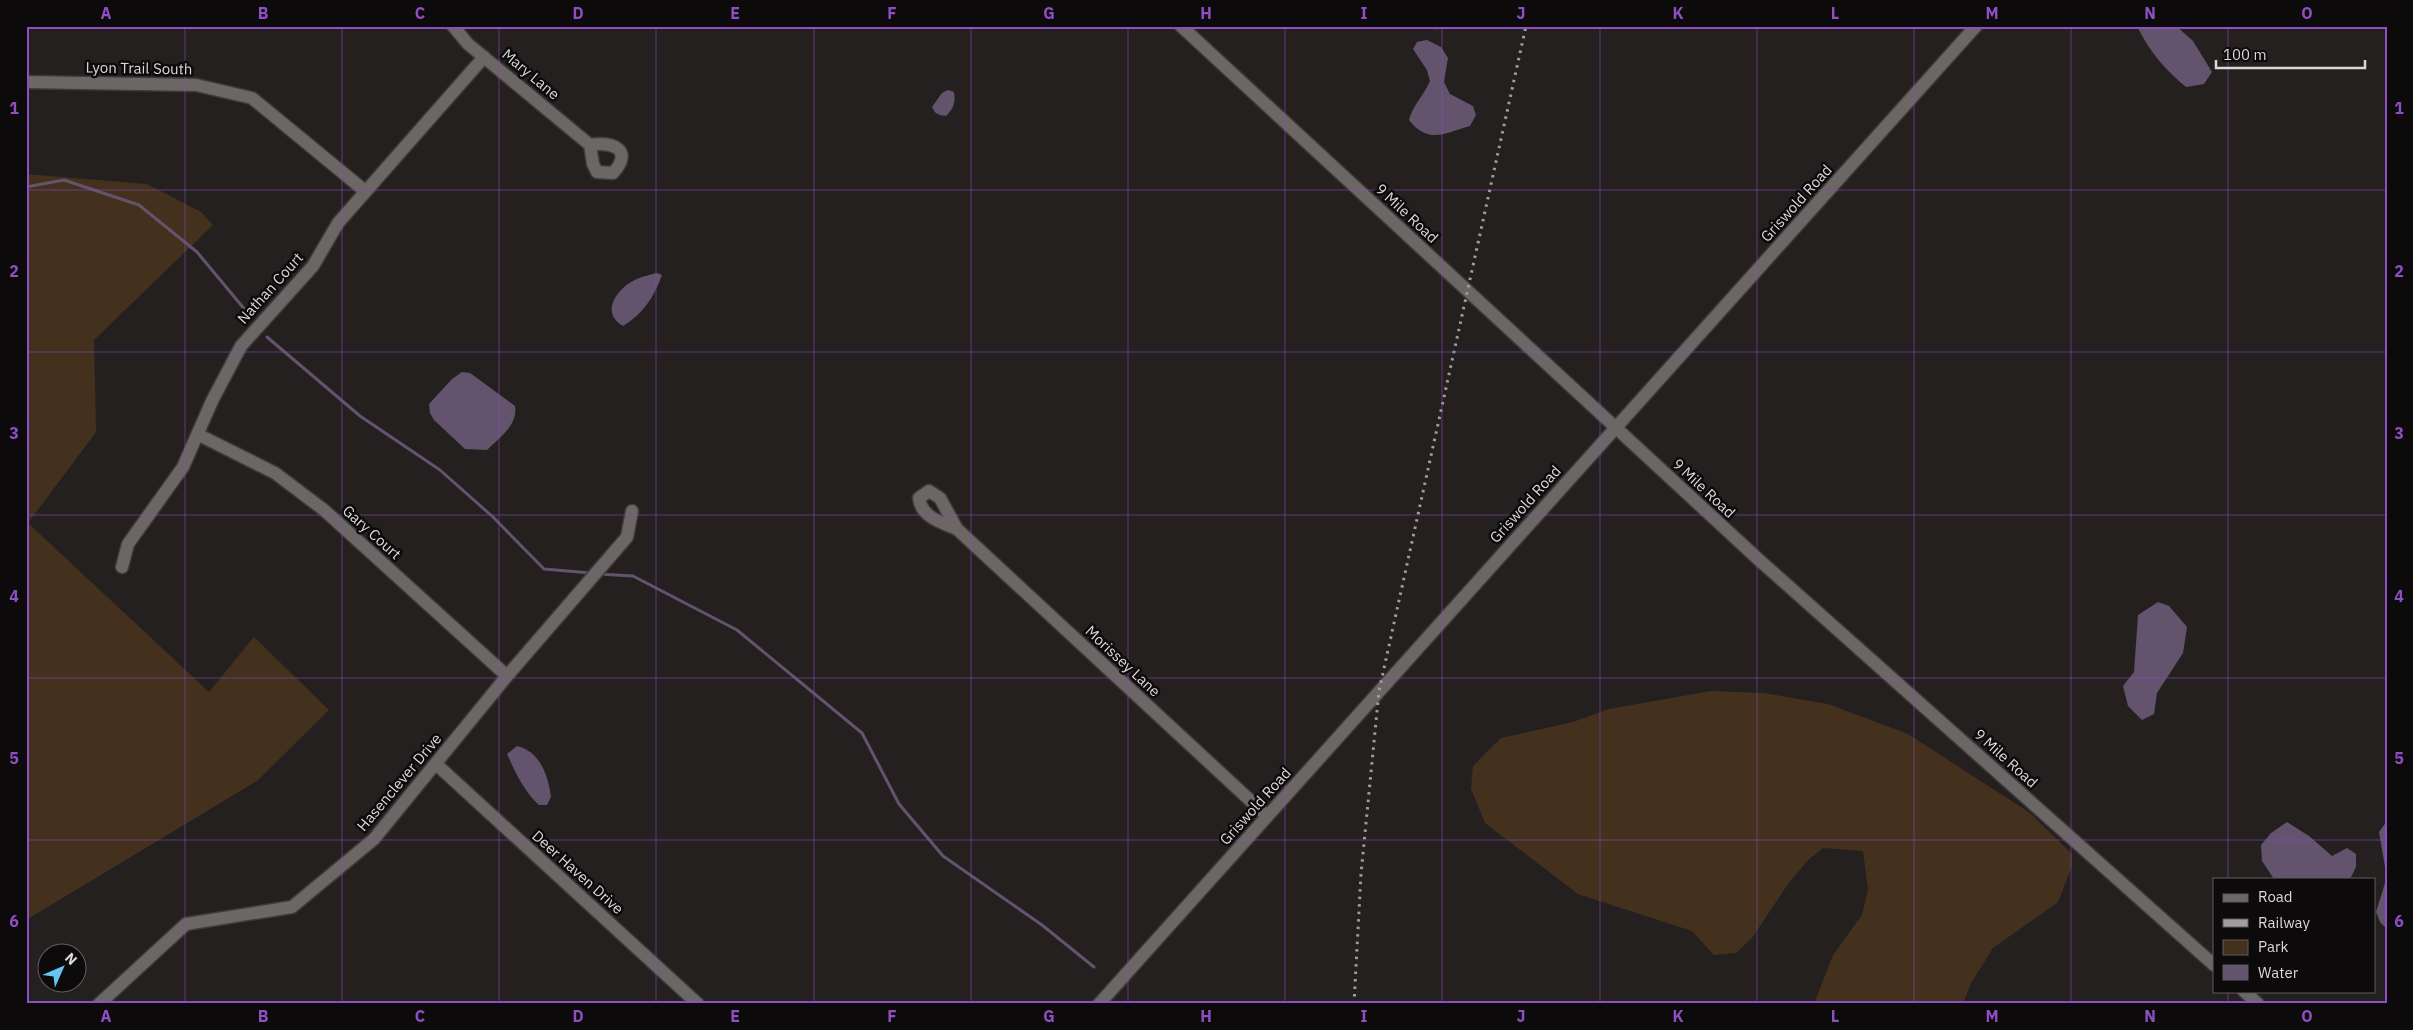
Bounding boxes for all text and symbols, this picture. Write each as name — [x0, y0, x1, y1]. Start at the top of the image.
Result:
text: A — [101, 3, 112, 23]
text: B — [258, 3, 269, 23]
text: C — [415, 3, 425, 23]
text: D — [572, 3, 584, 23]
text: E — [730, 3, 740, 23]
text: F — [887, 3, 897, 23]
text: G — [1043, 3, 1055, 23]
text: H — [1200, 3, 1212, 23]
text: I — [1361, 3, 1368, 23]
text: J — [1517, 3, 1525, 23]
text: K — [1672, 3, 1684, 23]
text: L — [1831, 3, 1839, 23]
text: M — [1985, 3, 1999, 23]
text: N — [2144, 3, 2156, 23]
text: O — [2301, 3, 2313, 23]
scale bar — [2216, 38, 2364, 70]
street label: Mary Lane — [498, 45, 564, 103]
text: 100 m — [2223, 45, 2267, 64]
street label: Lyon Trail South — [85, 58, 193, 78]
text: 1 — [9, 98, 19, 118]
text: 1 — [2394, 98, 2404, 118]
street label: Griswold Road — [1756, 160, 1836, 246]
street label: 9 Mile Road — [1372, 179, 1442, 247]
street label: Nathan Court — [233, 248, 307, 328]
text: 2 — [9, 261, 19, 281]
text: 2 — [2394, 261, 2404, 281]
text: 3 — [9, 423, 19, 443]
text: 3 — [2394, 423, 2404, 443]
street label: 9 Mile Road — [1669, 454, 1739, 522]
street label: Griswold Road — [1485, 461, 1565, 547]
street label: Gary Court — [339, 501, 405, 563]
text: 4 — [9, 586, 19, 606]
text: 4 — [2394, 586, 2404, 606]
street label: Morissey Lane — [1081, 621, 1165, 701]
street label: 9 Mile Road — [1970, 725, 2042, 791]
street label: Hasenclever Drive — [353, 729, 445, 835]
text: 5 — [9, 748, 19, 768]
text: 5 — [2394, 748, 2404, 768]
street label: Griswold Road — [1215, 763, 1295, 849]
street label: Deer Haven Drive — [528, 826, 628, 918]
legend — [2213, 878, 2376, 992]
text: Road — [2258, 887, 2293, 906]
text: 6 — [9, 911, 19, 931]
text: 6 — [2394, 911, 2404, 931]
text: Railway — [2258, 913, 2311, 932]
text: Park — [2258, 937, 2288, 956]
north arrow — [38, 942, 88, 992]
text: N — [61, 949, 81, 969]
text: Water — [2258, 963, 2299, 982]
text: A — [101, 1006, 112, 1026]
text: B — [258, 1006, 269, 1026]
text: C — [415, 1006, 425, 1026]
text: D — [572, 1006, 584, 1026]
text: E — [730, 1006, 740, 1026]
text: F — [887, 1006, 897, 1026]
text: G — [1043, 1006, 1055, 1026]
text: H — [1200, 1006, 1212, 1026]
text: I — [1361, 1006, 1368, 1026]
text: J — [1517, 1006, 1525, 1026]
text: K — [1672, 1006, 1684, 1026]
text: L — [1831, 1006, 1839, 1026]
text: M — [1985, 1006, 1999, 1026]
text: N — [2144, 1006, 2156, 1026]
text: O — [2301, 1006, 2313, 1026]

